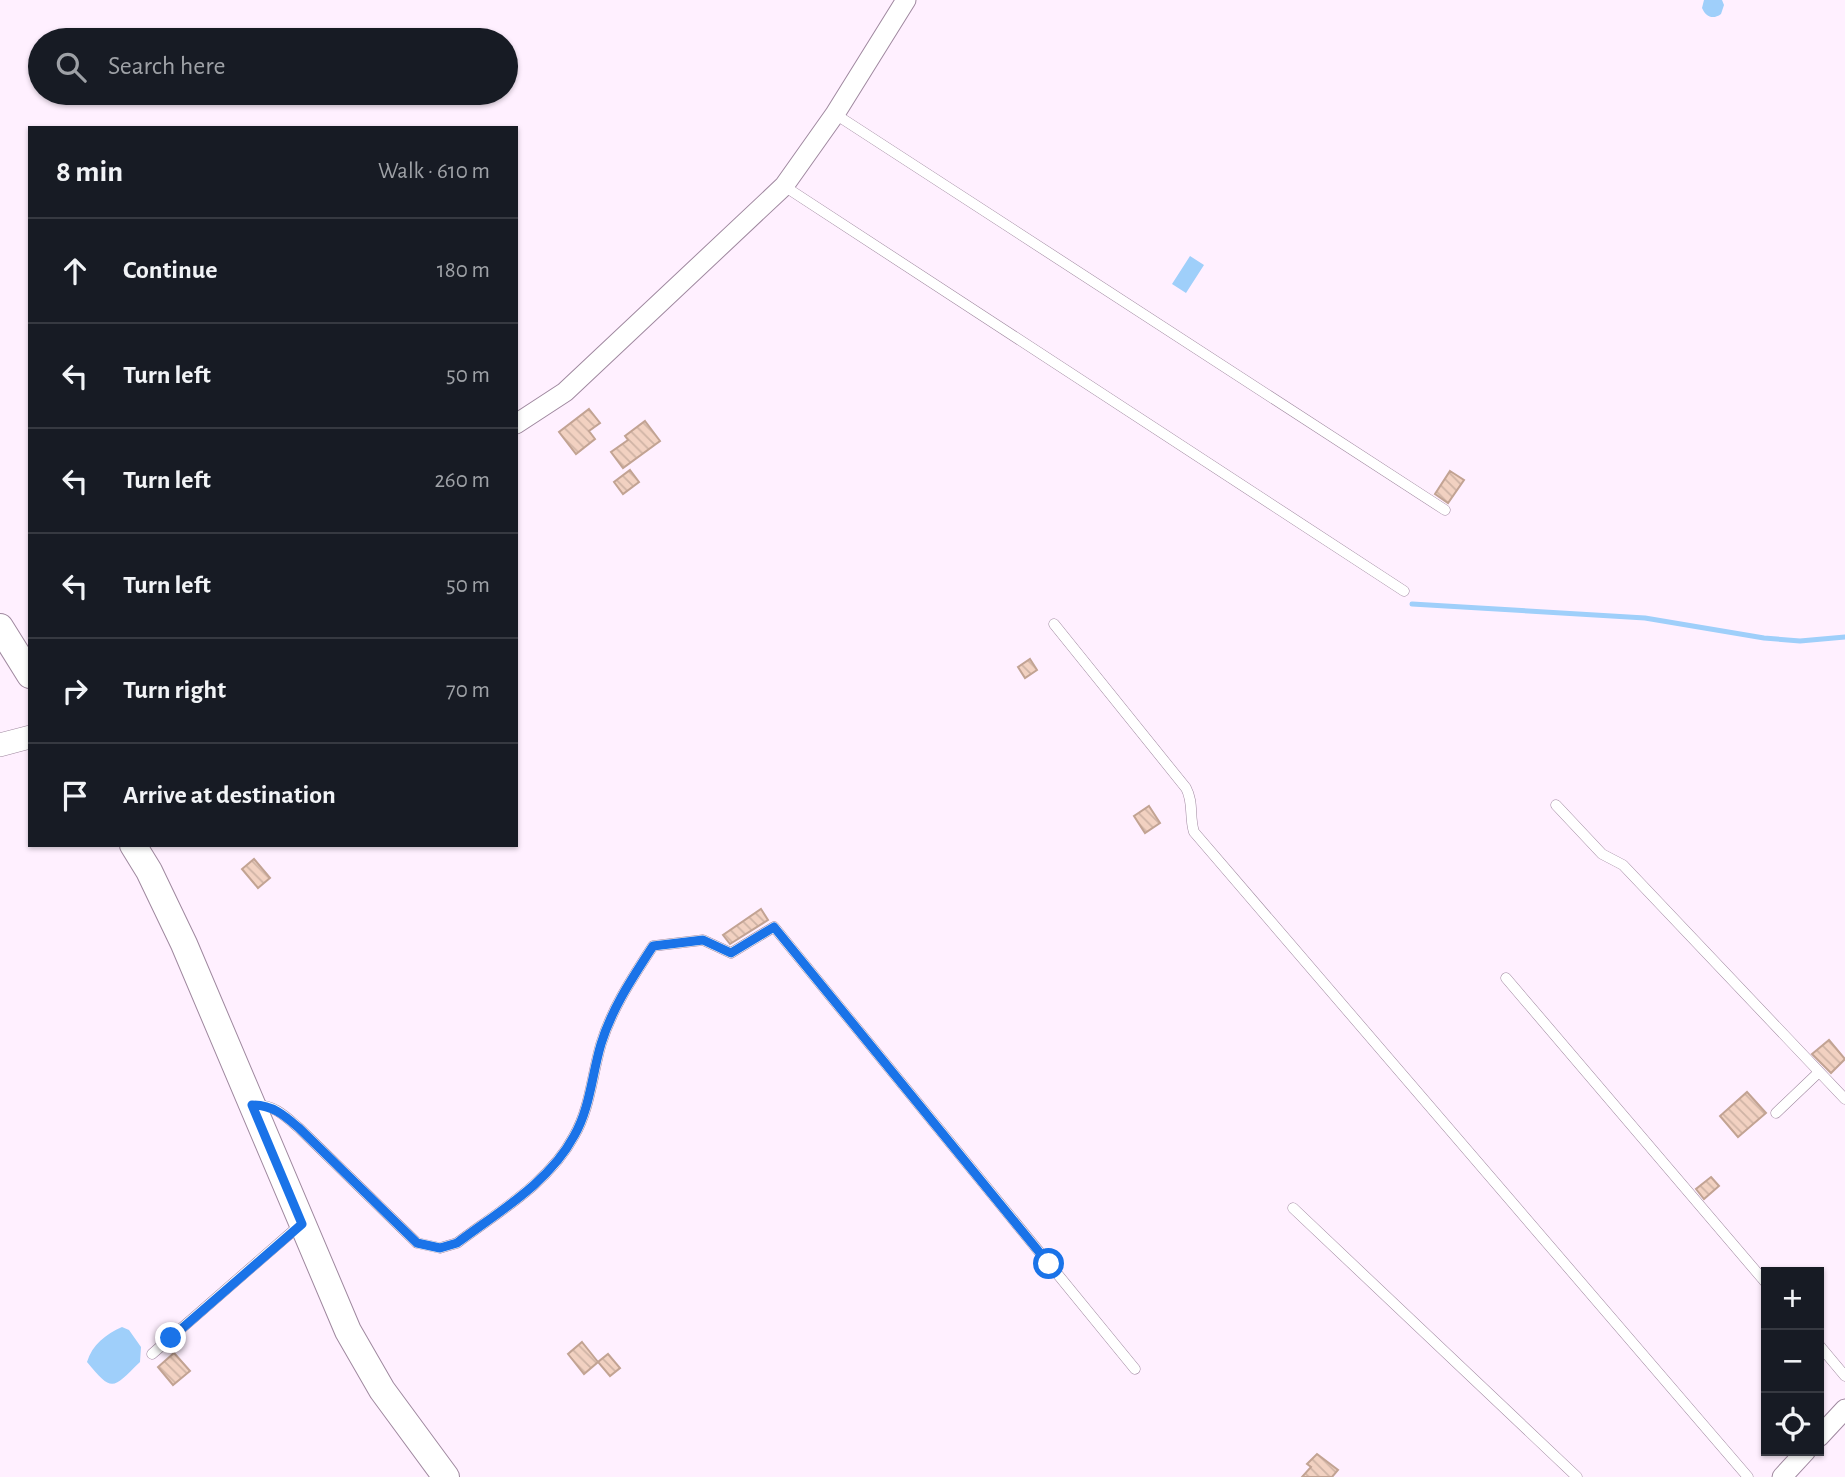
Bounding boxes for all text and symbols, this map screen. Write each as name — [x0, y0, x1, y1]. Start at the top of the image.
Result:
search box — [28, 28, 518, 105]
icon: search — [52, 48, 90, 86]
text: Search here — [108, 53, 226, 79]
text: 8 min — [56, 157, 123, 187]
text: Walk · 610 m — [378, 160, 490, 183]
icon: ahead — [56, 252, 94, 290]
text: Continue — [123, 257, 218, 283]
text: 180 m — [437, 259, 490, 282]
icon: left — [56, 357, 94, 395]
text: Turn left — [123, 362, 211, 388]
text: 50 m — [446, 364, 490, 387]
icon: left — [56, 462, 94, 500]
text: Turn left — [123, 467, 211, 493]
text: 260 m — [434, 469, 490, 492]
icon: left — [56, 567, 94, 605]
text: Turn left — [123, 572, 211, 598]
text: 50 m — [446, 574, 490, 597]
icon: right — [56, 672, 94, 710]
text: Turn right — [123, 677, 226, 703]
text: 70 m — [446, 679, 490, 702]
icon: arrive — [56, 777, 94, 815]
text: Arrive at destination — [123, 782, 336, 808]
route start — [1033, 1248, 1064, 1279]
map controls — [1761, 1267, 1824, 1456]
button: + — [1761, 1267, 1824, 1330]
route end — [155, 1322, 186, 1353]
button: − — [1761, 1330, 1824, 1393]
button: locate — [1761, 1393, 1824, 1456]

